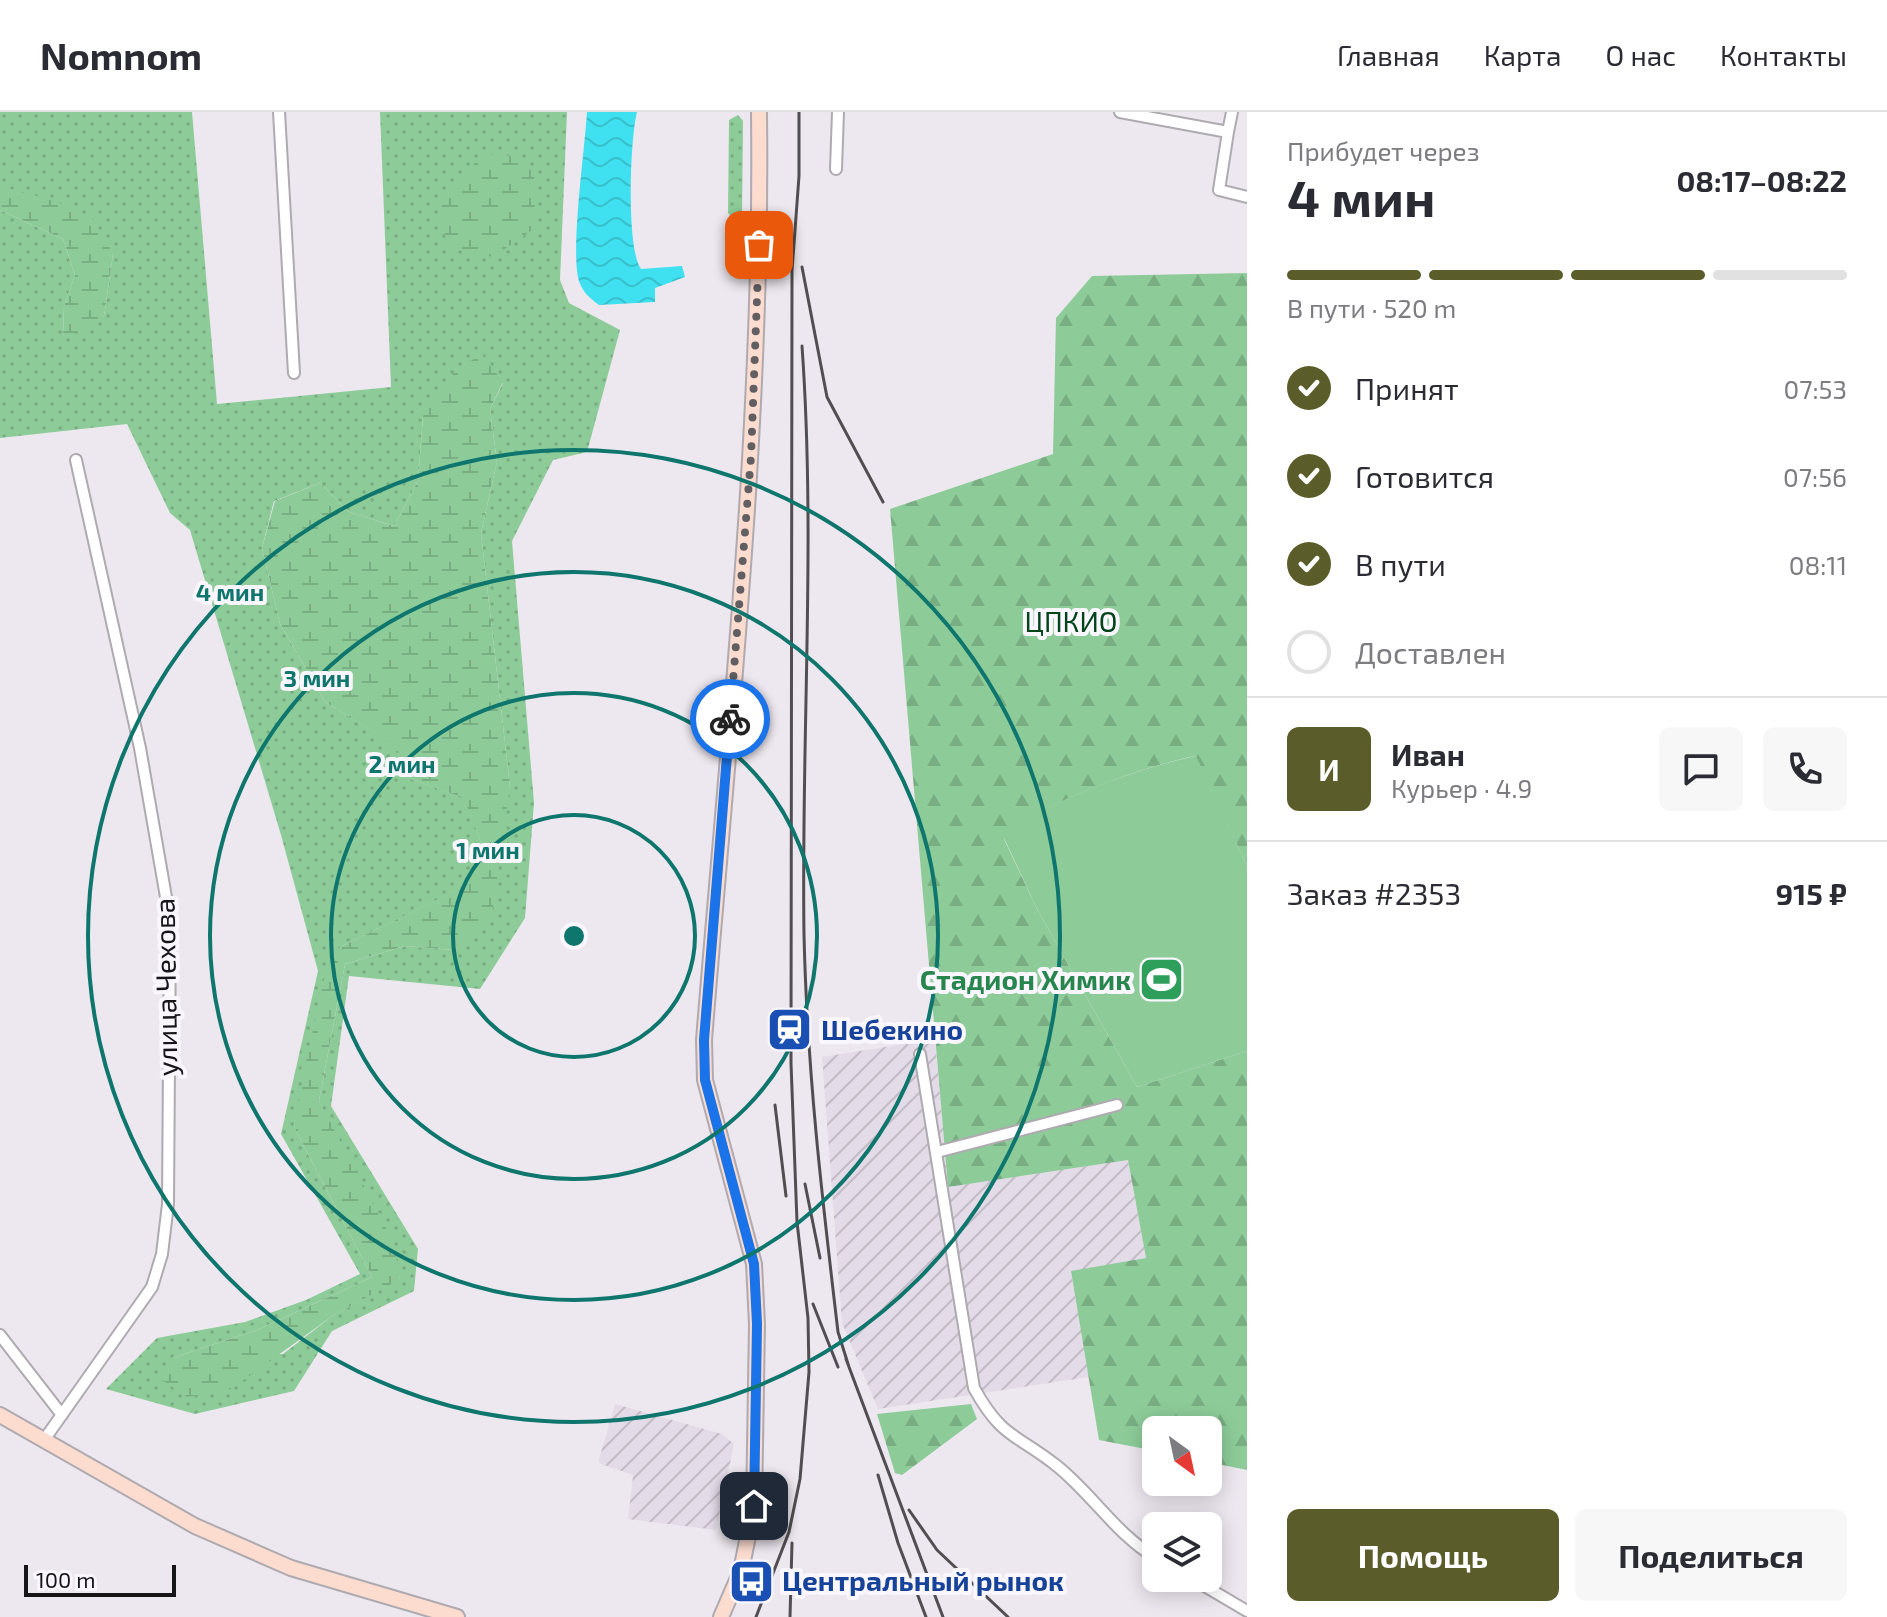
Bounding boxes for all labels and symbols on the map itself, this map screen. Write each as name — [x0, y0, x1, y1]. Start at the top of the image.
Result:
pin — [725, 211, 793, 279]
text: 4 мин — [196, 577, 264, 606]
park label: ЦПКИО — [1025, 604, 1117, 638]
text: 3 мин — [284, 663, 350, 692]
courier — [690, 679, 770, 759]
text: 2 мин — [368, 749, 436, 778]
text: 1 мин — [456, 835, 520, 864]
street label: улица Чехова — [146, 898, 184, 1076]
centre of rings — [560, 922, 588, 950]
sports icon: Стадион Химик — [1138, 956, 1186, 1004]
place label: Стадион Химик — [920, 962, 1131, 996]
station icon: Шебекино — [766, 1006, 814, 1054]
place label: Шебекино — [821, 1012, 963, 1046]
north arrow — [1142, 1416, 1222, 1496]
pin — [720, 1472, 788, 1540]
bus stop icon: Центральный рынок — [727, 1557, 775, 1605]
scale bar — [24, 1561, 176, 1597]
place label: Центральный рынок — [782, 1563, 1064, 1597]

